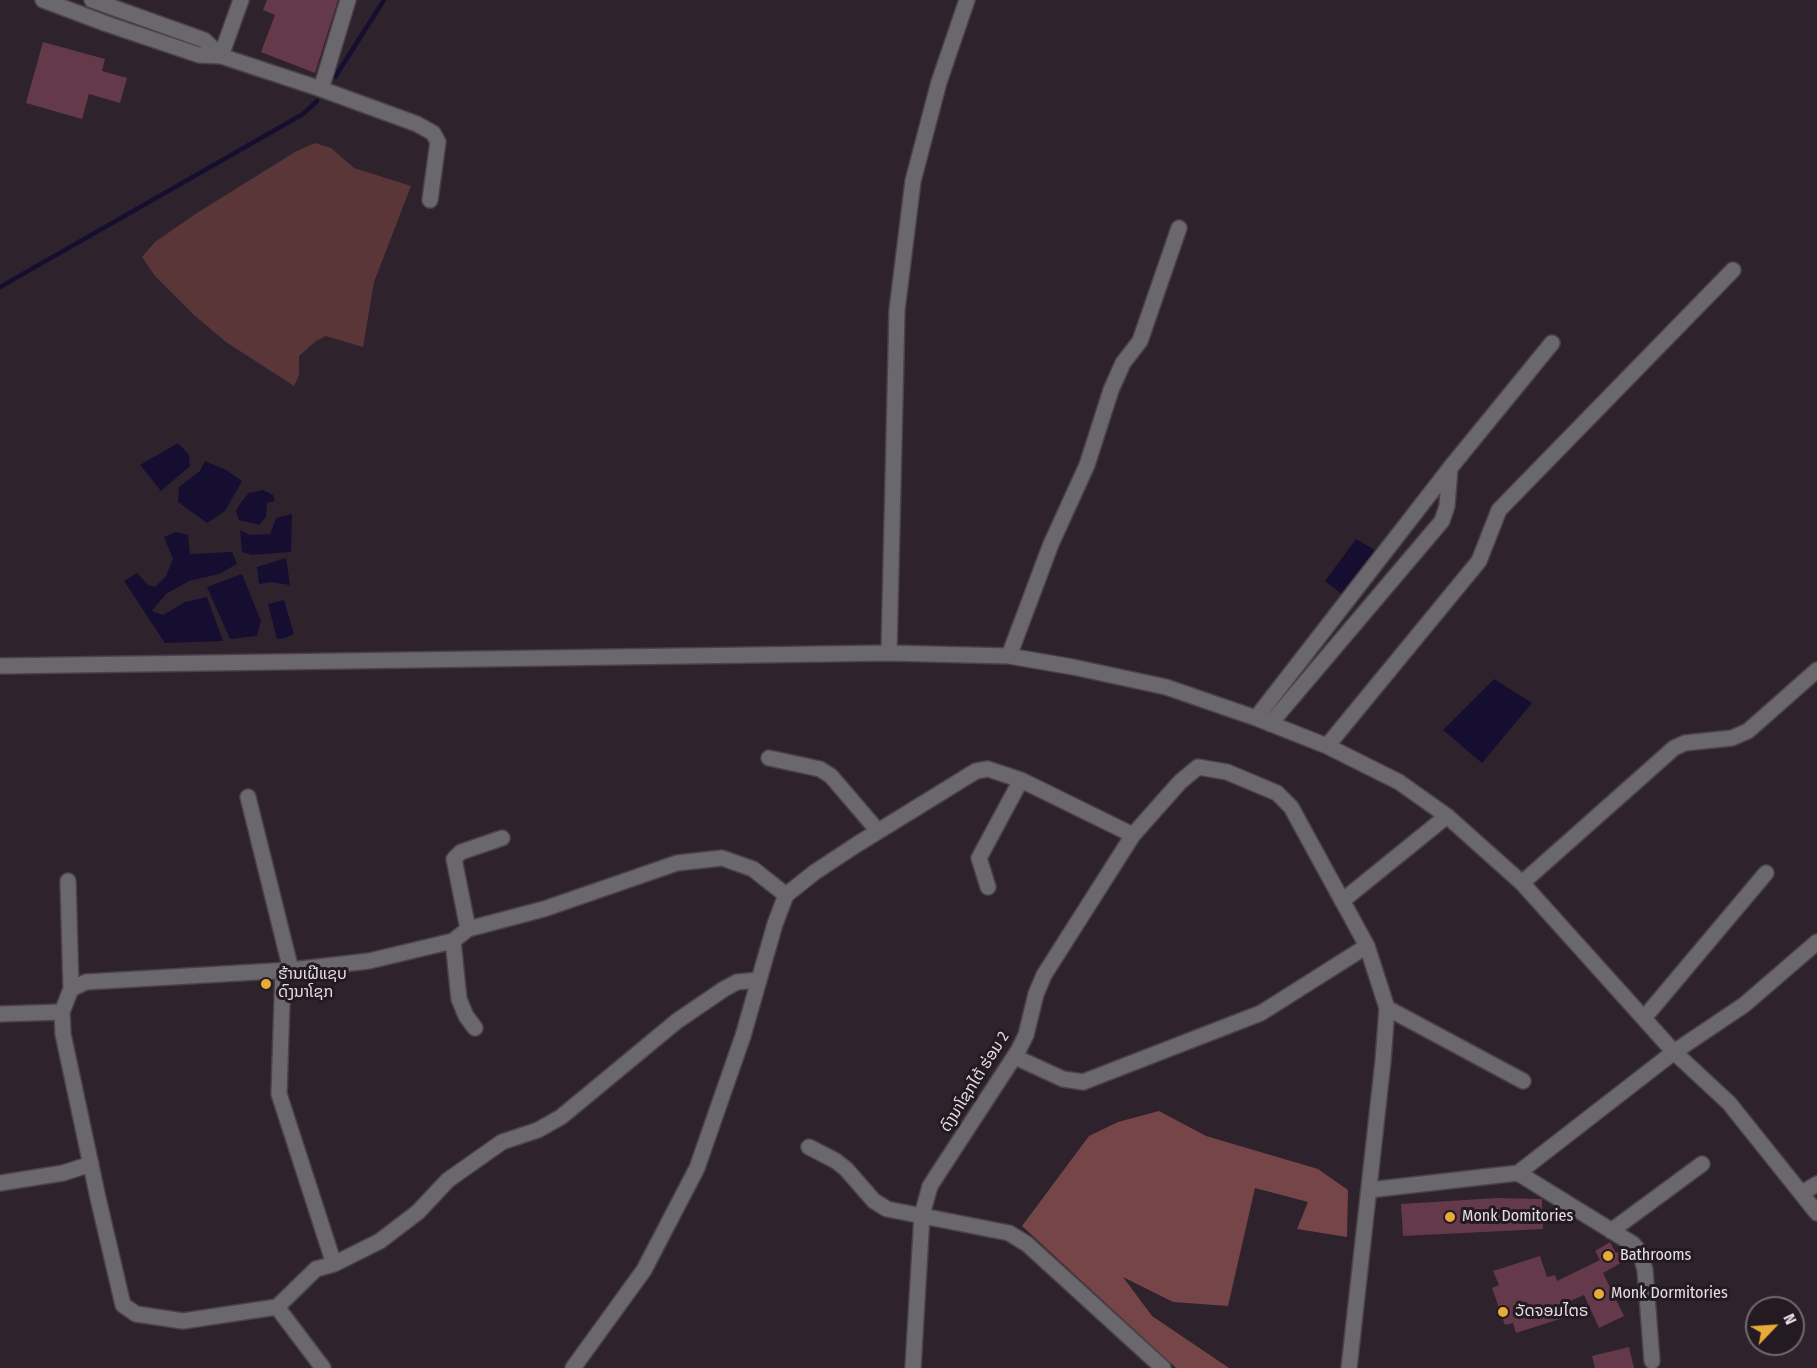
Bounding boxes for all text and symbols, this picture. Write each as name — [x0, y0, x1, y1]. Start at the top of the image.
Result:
place label: ຮ້ານເຝີແຊບ ດົງນາໂຊກ — [278, 965, 347, 1003]
marker: ຮ້ານເຝີແຊບ ດົງນາໂຊກ — [259, 977, 273, 991]
street label: ດົງນາໂຊກໄຕ້ ຮ່ອມ 2 — [936, 1028, 1014, 1136]
place label: Monk Domitories — [1462, 1207, 1573, 1227]
marker: Monk Domitories — [1443, 1210, 1457, 1224]
place label: Bathrooms — [1620, 1246, 1691, 1266]
marker: Bathrooms — [1601, 1249, 1615, 1263]
place label: Monk Dormitories — [1611, 1284, 1728, 1304]
marker: Monk Dormitories — [1592, 1287, 1606, 1301]
north arrow — [1745, 1296, 1805, 1356]
place label: ວັດຈອມໄຕຣ — [1515, 1302, 1589, 1322]
marker: ວັດຈອມໄຕຣ — [1496, 1305, 1510, 1319]
text: N — [1779, 1311, 1801, 1327]

